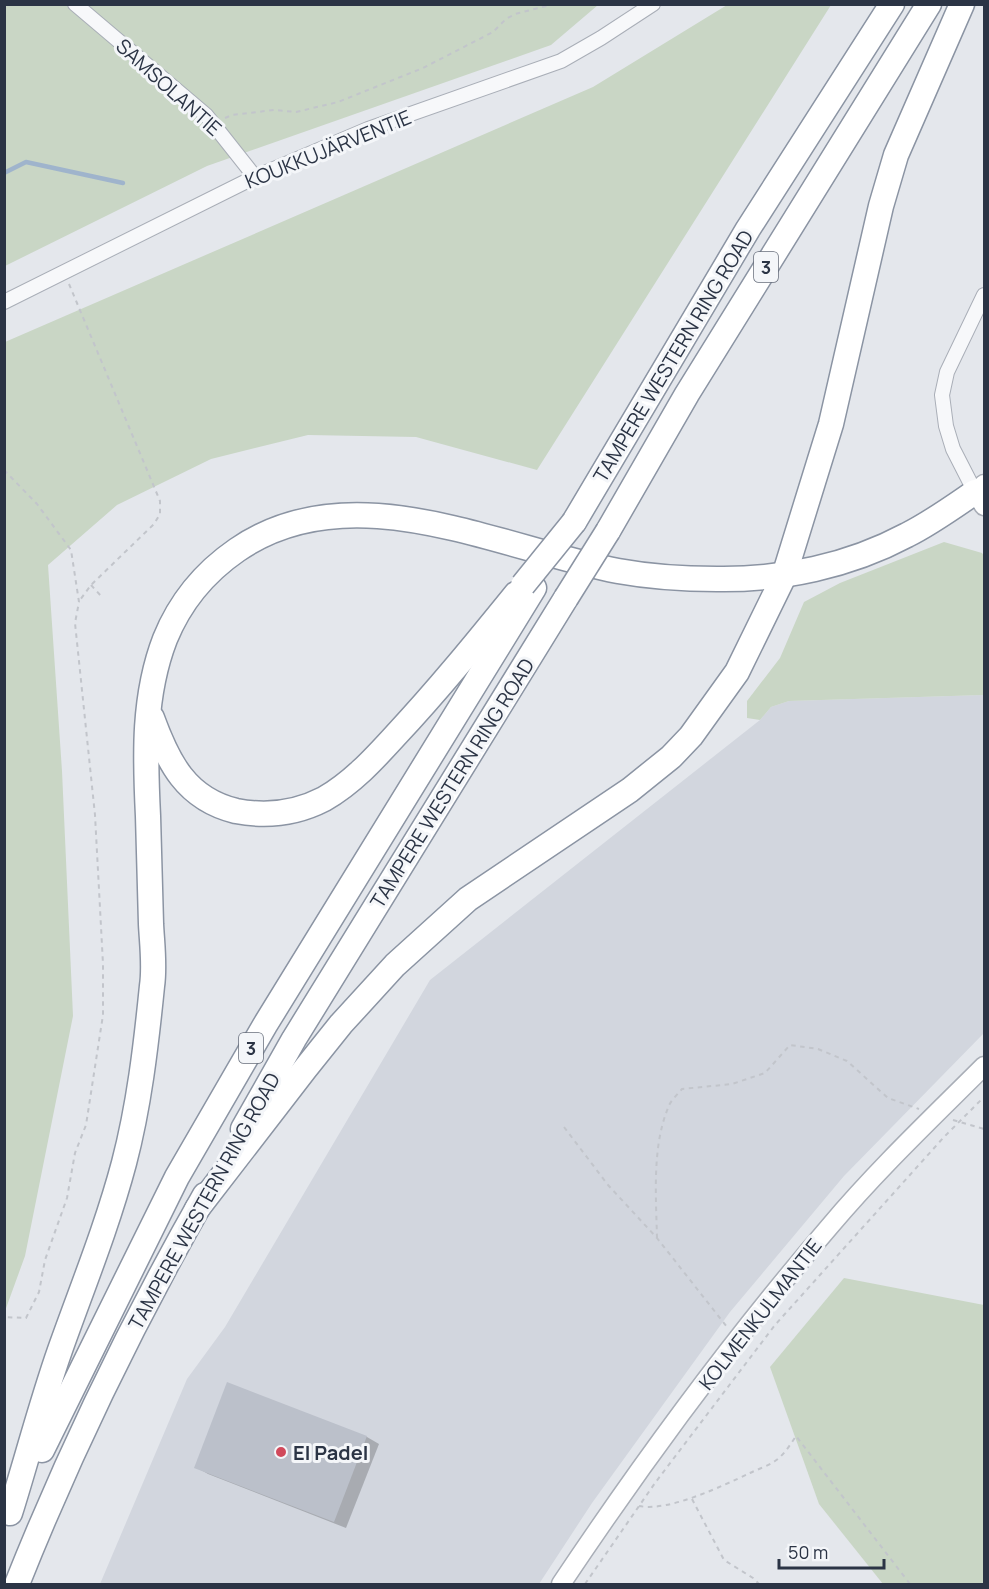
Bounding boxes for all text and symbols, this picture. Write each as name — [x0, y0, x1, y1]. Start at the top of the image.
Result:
street label: SAMSOLANTIE — [110, 32, 228, 142]
street label: KOUKKUJÄRVENTIE — [241, 103, 415, 195]
street label: TAMPERE WESTERN RING ROAD — [587, 225, 759, 487]
road number: 3 — [754, 252, 778, 282]
street label: TAMPERE WESTERN RING ROAD — [364, 653, 540, 913]
road number: 3 — [239, 1033, 263, 1063]
street label: TAMPERE WESTERN RING ROAD — [122, 1068, 286, 1334]
street label: KOLMENKULMANTIE — [692, 1233, 828, 1395]
place label: El Padel — [293, 1439, 368, 1466]
marker: El Padel — [274, 1445, 288, 1459]
scale bar — [779, 1532, 884, 1570]
text: 50 m — [788, 1540, 828, 1564]

